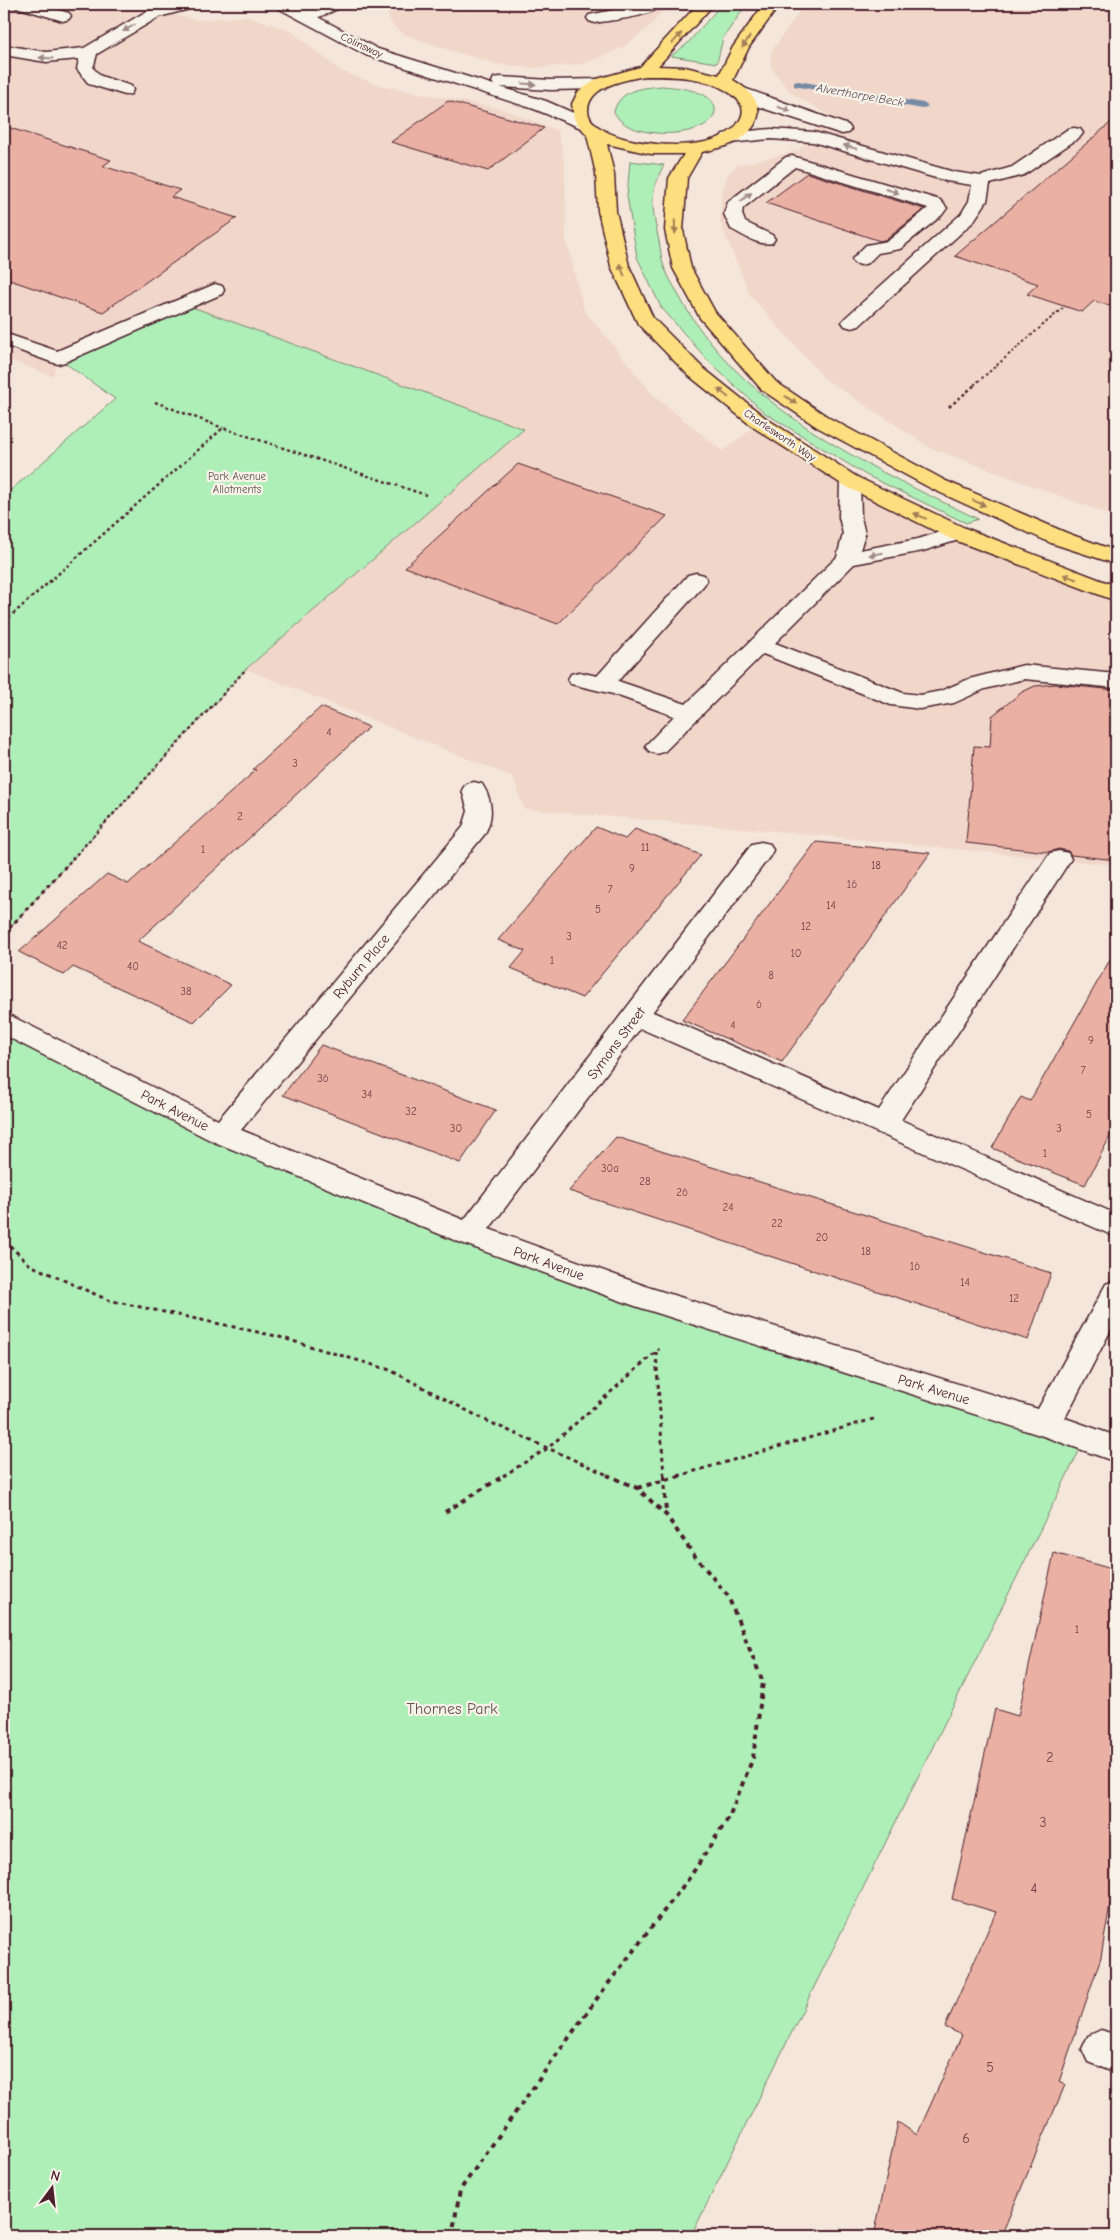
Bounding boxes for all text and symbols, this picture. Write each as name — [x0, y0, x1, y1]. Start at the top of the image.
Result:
one-way arrow — [122, 24, 137, 32]
street label: Colinsway — [339, 30, 385, 61]
one-way arrow — [671, 33, 683, 45]
one-way arrow — [741, 35, 750, 48]
one-way arrow — [38, 54, 54, 62]
one-way arrow — [522, 80, 538, 88]
water label: Alverthorpe Beck — [814, 80, 905, 110]
one-way arrow — [776, 106, 791, 113]
one-way arrow — [842, 143, 857, 151]
one-way arrow — [884, 188, 899, 195]
one-way arrow — [739, 192, 752, 203]
one-way arrow — [671, 219, 679, 235]
one-way arrow — [618, 262, 626, 277]
one-way arrow — [717, 388, 730, 399]
one-way arrow — [784, 395, 798, 405]
street label: Charlesworth Way — [741, 407, 818, 464]
park label: Park Avenue Allotments — [208, 470, 267, 496]
one-way arrow — [972, 499, 986, 507]
one-way arrow — [913, 512, 927, 520]
one-way arrow — [868, 551, 884, 559]
one-way arrow — [1063, 573, 1078, 580]
house number: 4 — [326, 726, 332, 739]
house number: 3 — [292, 757, 298, 770]
house number: 2 — [237, 810, 243, 823]
house number: 11 — [641, 841, 649, 854]
house number: 1 — [201, 843, 205, 856]
house number: 18 — [871, 859, 881, 872]
house number: 9 — [629, 862, 635, 875]
house number: 16 — [847, 878, 857, 891]
house number: 7 — [607, 883, 613, 896]
house number: 14 — [826, 899, 836, 912]
house number: 5 — [595, 903, 601, 916]
house number: 12 — [801, 920, 811, 933]
house number: 3 — [566, 930, 572, 943]
street label: Ryburn Place — [329, 931, 393, 1002]
house number: 42 — [56, 939, 68, 952]
house number: 10 — [790, 947, 802, 960]
house number: 1 — [550, 954, 554, 967]
house number: 40 — [127, 960, 139, 973]
house number: 8 — [768, 969, 774, 982]
house number: 38 — [180, 985, 192, 998]
house number: 6 — [756, 998, 762, 1011]
street label: Symons Street — [584, 1003, 650, 1083]
house number: 4 — [730, 1019, 736, 1032]
house number: 9 — [1088, 1034, 1094, 1047]
house number: 7 — [1080, 1064, 1086, 1077]
house number: 36 — [317, 1072, 329, 1085]
street label: Park Avenue — [138, 1086, 212, 1135]
house number: 34 — [362, 1088, 372, 1101]
house number: 32 — [405, 1105, 417, 1118]
house number: 5 — [1086, 1108, 1092, 1121]
house number: 30 — [450, 1122, 462, 1135]
house number: 3 — [1056, 1122, 1062, 1135]
house number: 1 — [1043, 1147, 1047, 1160]
house number: 30a — [601, 1162, 619, 1175]
house number: 28 — [639, 1175, 651, 1188]
house number: 26 — [676, 1186, 688, 1199]
house number: 24 — [722, 1201, 734, 1214]
house number: 22 — [771, 1217, 783, 1230]
house number: 20 — [816, 1231, 828, 1244]
street label: Park Avenue — [511, 1243, 587, 1284]
house number: 18 — [861, 1245, 871, 1258]
house number: 16 — [910, 1260, 920, 1273]
house number: 14 — [960, 1276, 970, 1289]
house number: 12 — [1009, 1292, 1019, 1305]
street label: Park Avenue — [896, 1371, 972, 1408]
house number: 1 — [1075, 1623, 1079, 1636]
park label: Thornes Park — [406, 1700, 498, 1718]
house number: 2 — [1046, 1749, 1054, 1766]
house number: 3 — [1039, 1814, 1047, 1831]
house number: 4 — [1031, 1880, 1038, 1897]
house number: 5 — [986, 2059, 994, 2076]
house number: 6 — [962, 2130, 970, 2147]
north arrow — [28, 2162, 78, 2212]
text: N — [49, 2167, 62, 2185]

